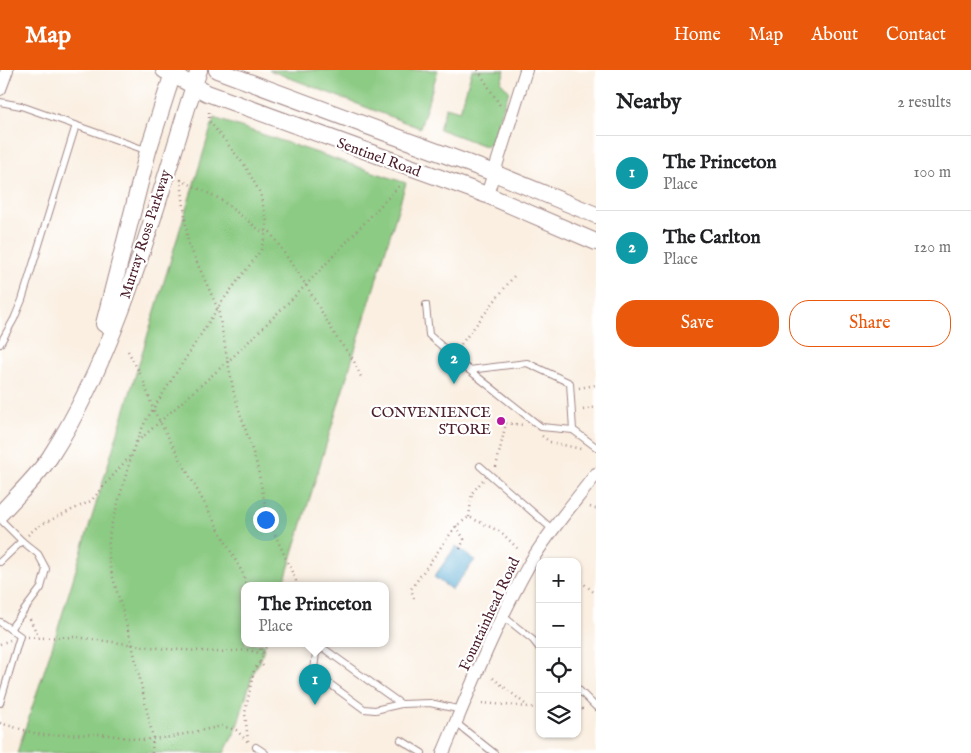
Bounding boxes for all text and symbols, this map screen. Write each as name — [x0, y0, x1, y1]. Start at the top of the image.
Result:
text: Map — [25, 20, 71, 51]
text: Home — [674, 24, 721, 47]
text: Map — [749, 24, 783, 47]
text: About — [811, 24, 858, 47]
text: Contact — [886, 24, 946, 47]
text: Nearby — [616, 89, 681, 116]
text: 2 results — [897, 93, 951, 113]
street label: Sentinel Road — [334, 134, 424, 182]
text: The Princeton — [663, 151, 777, 175]
text: 1 — [629, 163, 635, 183]
text: 100 m — [914, 163, 951, 183]
street label: Murray Ross Parkway — [116, 166, 176, 301]
text: Place — [663, 175, 698, 195]
text: The Carlton — [663, 226, 761, 250]
text: 2 — [628, 238, 636, 258]
text: 120 m — [914, 238, 951, 258]
text: Place — [663, 250, 698, 270]
button: Save — [616, 300, 779, 347]
button: Share — [789, 300, 951, 347]
pin: 2 — [438, 343, 470, 384]
place label: CONVENIENCE STORE — [371, 403, 491, 439]
marker: CONVENIENCE STORE — [495, 415, 507, 427]
your location — [253, 507, 279, 533]
street label: Fountainhead Road — [455, 553, 525, 674]
map controls — [536, 558, 581, 738]
button: + — [536, 558, 581, 603]
popup — [241, 582, 389, 647]
text: The Princeton — [258, 593, 372, 617]
button: − — [536, 603, 581, 648]
text: Place — [258, 617, 293, 637]
button: locate — [536, 648, 581, 693]
pin: 1 — [299, 664, 331, 705]
button: layers — [536, 693, 581, 738]

